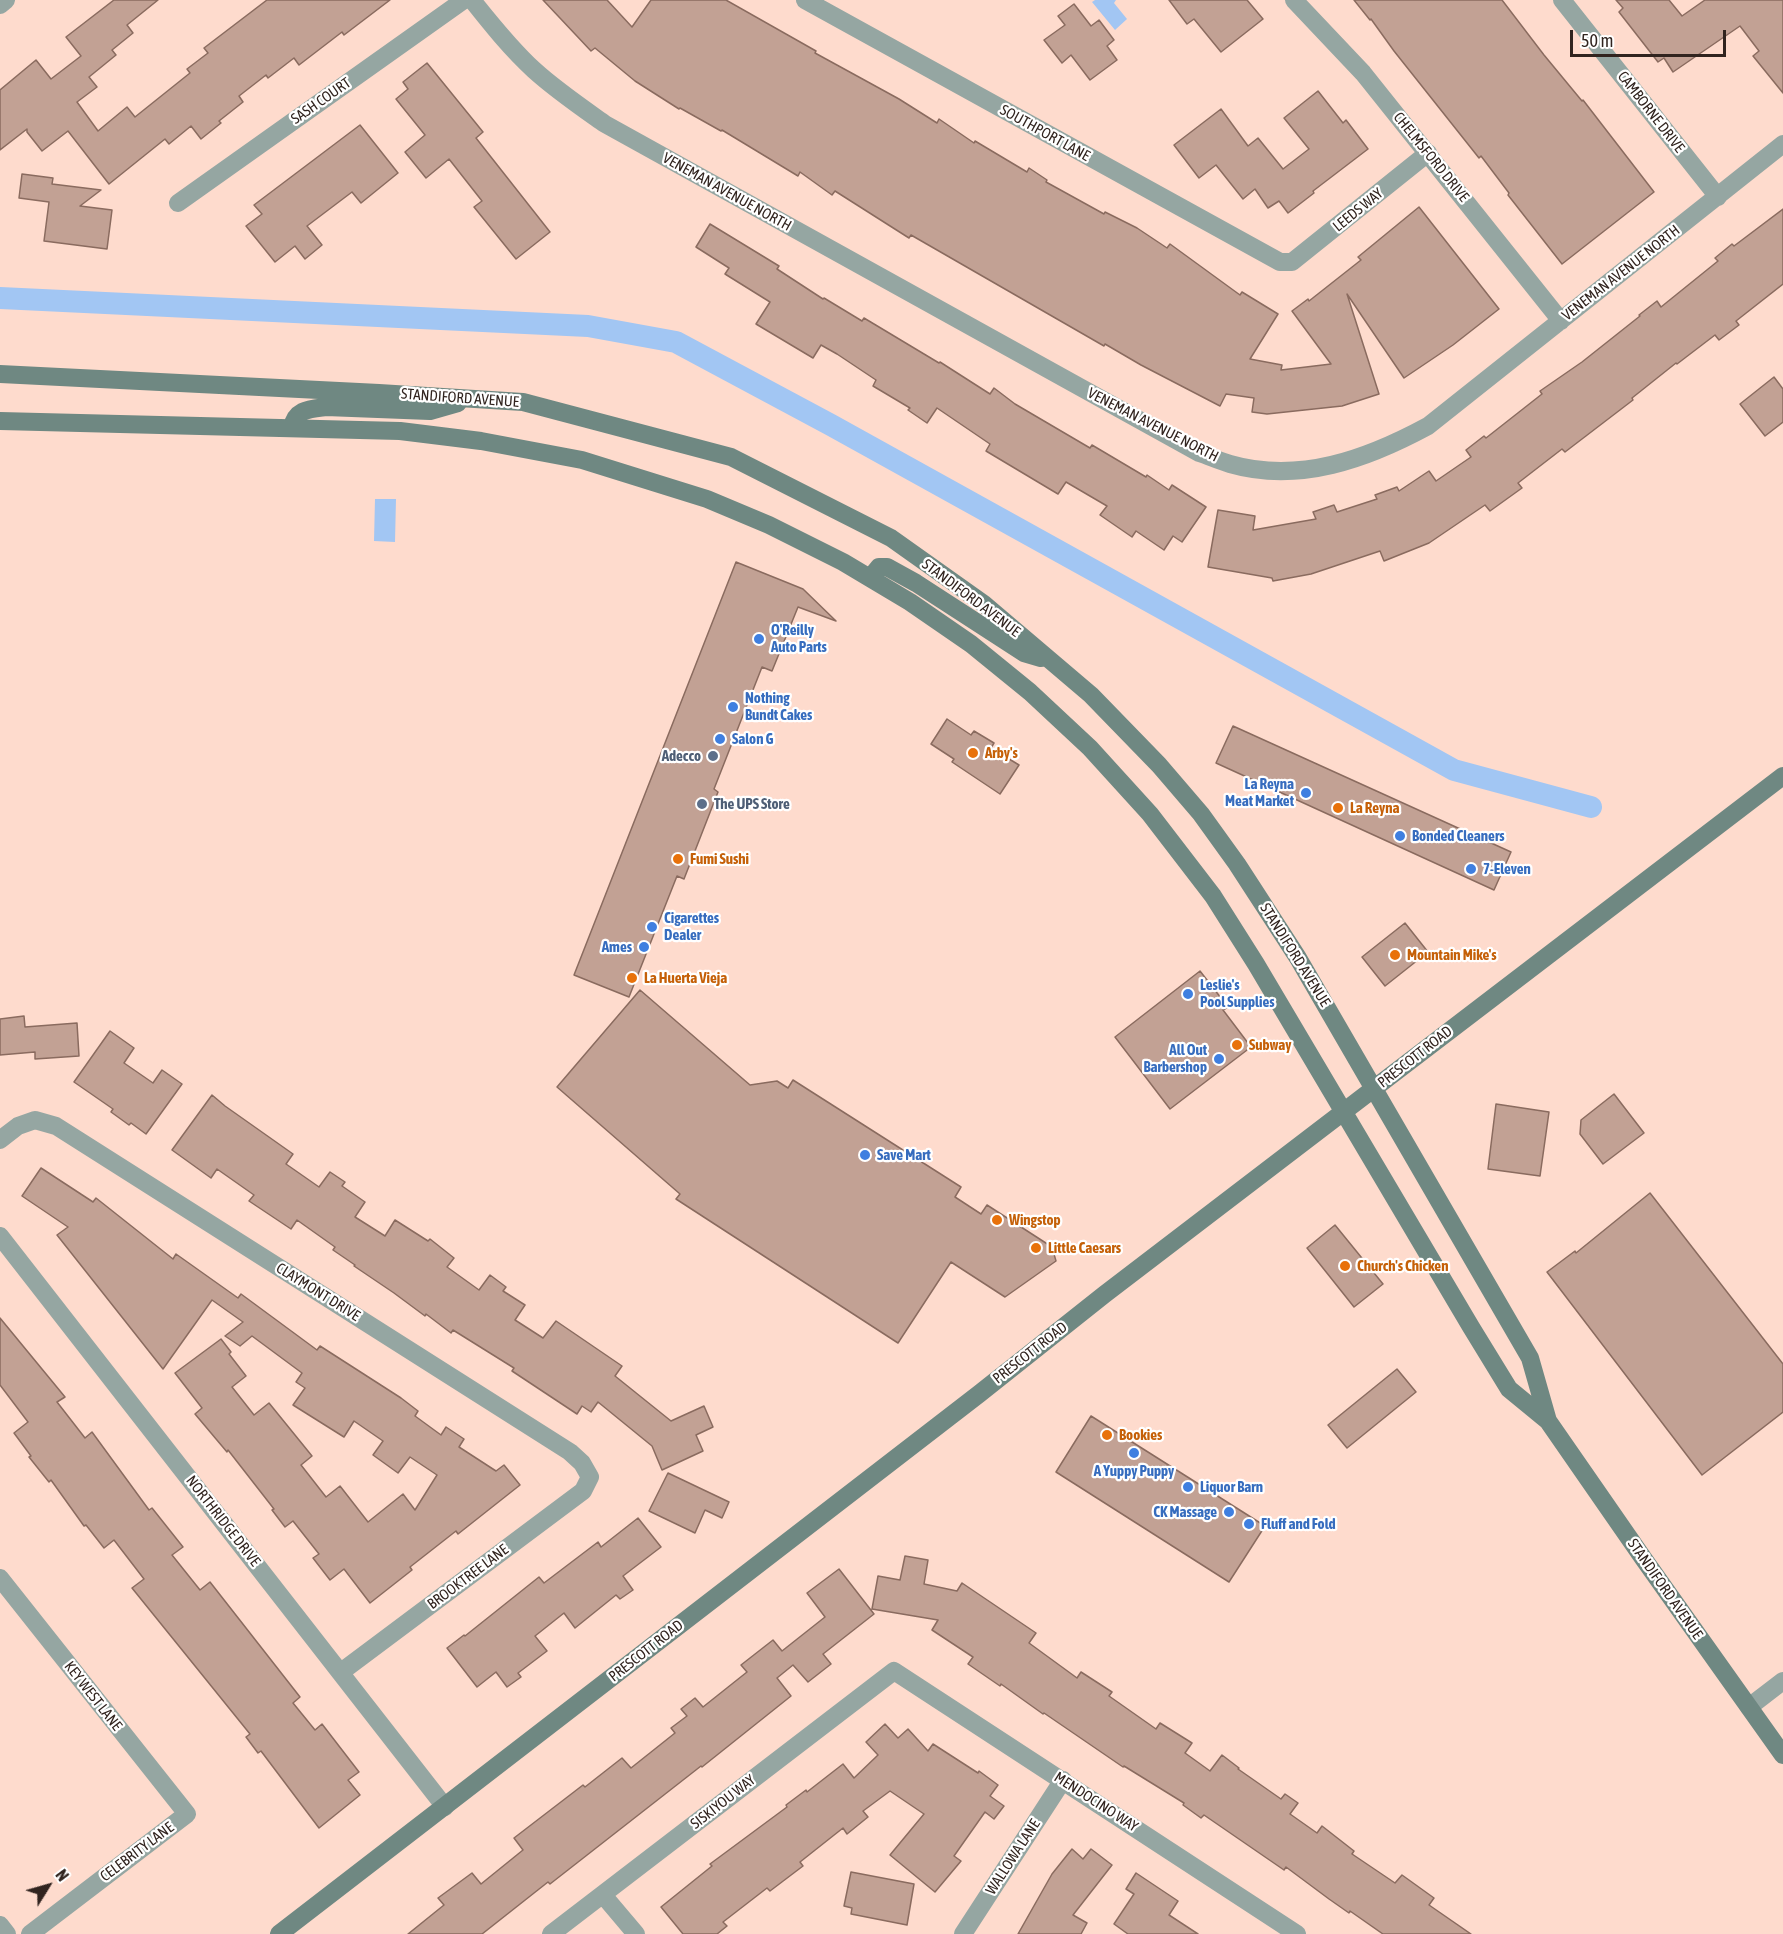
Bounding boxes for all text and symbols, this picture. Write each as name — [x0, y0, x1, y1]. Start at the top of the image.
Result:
scale bar — [1573, 18, 1729, 56]
text: 50 m — [1581, 30, 1613, 51]
street label: CAMBORNE DRIVE — [1614, 68, 1688, 156]
street label: SASH COURT — [288, 74, 354, 128]
street label: SOUTHPORT LANE — [997, 101, 1093, 165]
street label: CHELMSFORD DRIVE — [1389, 109, 1473, 205]
street label: VENEMAN AVENUE NORTH — [659, 149, 795, 235]
street label: LEEDS WAY — [1329, 184, 1387, 236]
street label: VENEMAN AVENUE NORTH — [1558, 221, 1684, 325]
street label: VENEMAN AVENUE NORTH — [1084, 384, 1222, 466]
street label: STANDIFORD AVENUE — [400, 385, 520, 411]
street label: STANDIFORD AVENUE — [918, 555, 1024, 641]
place label: O'Reilly Auto Parts — [771, 621, 827, 656]
marker: O'Reilly Auto Parts — [752, 632, 766, 646]
place label: Nothing Bundt Cakes — [745, 689, 812, 724]
marker: Nothing Bundt Cakes — [726, 700, 740, 714]
place label: Salon G — [732, 730, 773, 748]
marker: Salon G — [713, 732, 727, 746]
place label: Arby's — [985, 744, 1018, 762]
marker: Arby's — [966, 746, 980, 760]
place label: Adecco — [662, 747, 701, 765]
marker: Adecco — [706, 749, 720, 763]
place label: La Reyna Meat Market — [1225, 775, 1294, 810]
marker: La Reyna Meat Market — [1299, 786, 1313, 800]
place label: The UPS Store — [714, 795, 790, 813]
marker: The UPS Store — [695, 797, 709, 811]
place label: La Reyna — [1350, 799, 1399, 817]
marker: La Reyna — [1331, 801, 1345, 815]
place label: Bonded Cleaners — [1412, 827, 1505, 845]
marker: Bonded Cleaners — [1393, 829, 1407, 843]
place label: Fumi Sushi — [690, 850, 749, 868]
marker: Fumi Sushi — [671, 852, 685, 866]
place label: 7-Eleven — [1483, 860, 1531, 878]
marker: 7-Eleven — [1464, 862, 1478, 876]
street label: STANDIFORD AVENUE — [1256, 900, 1334, 1010]
place label: Cigarettes Dealer — [664, 909, 719, 944]
marker: Cigarettes Dealer — [645, 920, 659, 934]
place label: Ames — [602, 938, 632, 956]
marker: Ames — [637, 940, 651, 954]
place label: Mountain Mike's — [1407, 946, 1497, 964]
marker: Mountain Mike's — [1388, 948, 1402, 962]
place label: La Huerta Vieja — [644, 969, 727, 987]
marker: La Huerta Vieja — [625, 971, 639, 985]
place label: Leslie's Pool Supplies — [1200, 976, 1275, 1011]
marker: Leslie's Pool Supplies — [1181, 987, 1195, 1001]
street label: PRESCOTT ROAD — [1374, 1022, 1456, 1092]
place label: Subway — [1249, 1036, 1291, 1054]
marker: Subway — [1230, 1038, 1244, 1052]
place label: All Out Barbershop — [1143, 1041, 1207, 1076]
marker: All Out Barbershop — [1212, 1052, 1226, 1066]
place label: Save Mart — [877, 1146, 931, 1164]
marker: Save Mart — [858, 1148, 872, 1162]
place label: Wingstop — [1009, 1211, 1061, 1229]
marker: Wingstop — [990, 1213, 1004, 1227]
place label: Little Caesars — [1048, 1239, 1121, 1257]
marker: Little Caesars — [1029, 1241, 1043, 1255]
place label: Church's Chicken — [1357, 1257, 1448, 1275]
street label: CLAYMONT DRIVE — [273, 1259, 363, 1325]
marker: Church's Chicken — [1338, 1259, 1352, 1273]
street label: PRESCOTT ROAD — [989, 1318, 1071, 1388]
place label: Bookies — [1119, 1426, 1162, 1444]
marker: Bookies — [1100, 1428, 1114, 1442]
marker: A Yuppy Puppy — [1127, 1446, 1141, 1460]
place label: A Yuppy Puppy — [1094, 1462, 1174, 1480]
street label: NORTHRIDGE DRIVE — [182, 1472, 264, 1570]
place label: Liquor Barn — [1200, 1478, 1263, 1496]
marker: Liquor Barn — [1181, 1480, 1195, 1494]
place label: CK Massage — [1153, 1503, 1217, 1521]
marker: CK Massage — [1222, 1505, 1236, 1519]
place label: Fluff and Fold — [1261, 1515, 1336, 1533]
marker: Fluff and Fold — [1242, 1517, 1256, 1531]
street label: STANDIFORD AVENUE — [1624, 1535, 1706, 1643]
street label: BROOKTREE LANE — [424, 1541, 512, 1613]
street label: PRESCOTT ROAD — [605, 1616, 687, 1686]
street label: KEY WEST LANE — [60, 1658, 126, 1734]
street label: MENDOCINO WAY — [1051, 1768, 1141, 1836]
street label: SISKIYOU WAY — [687, 1771, 759, 1833]
street label: WALLOWA LANE — [982, 1816, 1044, 1898]
street label: CELEBRITY LANE — [97, 1818, 177, 1886]
north arrow — [18, 1856, 78, 1916]
text: N — [52, 1866, 72, 1884]

